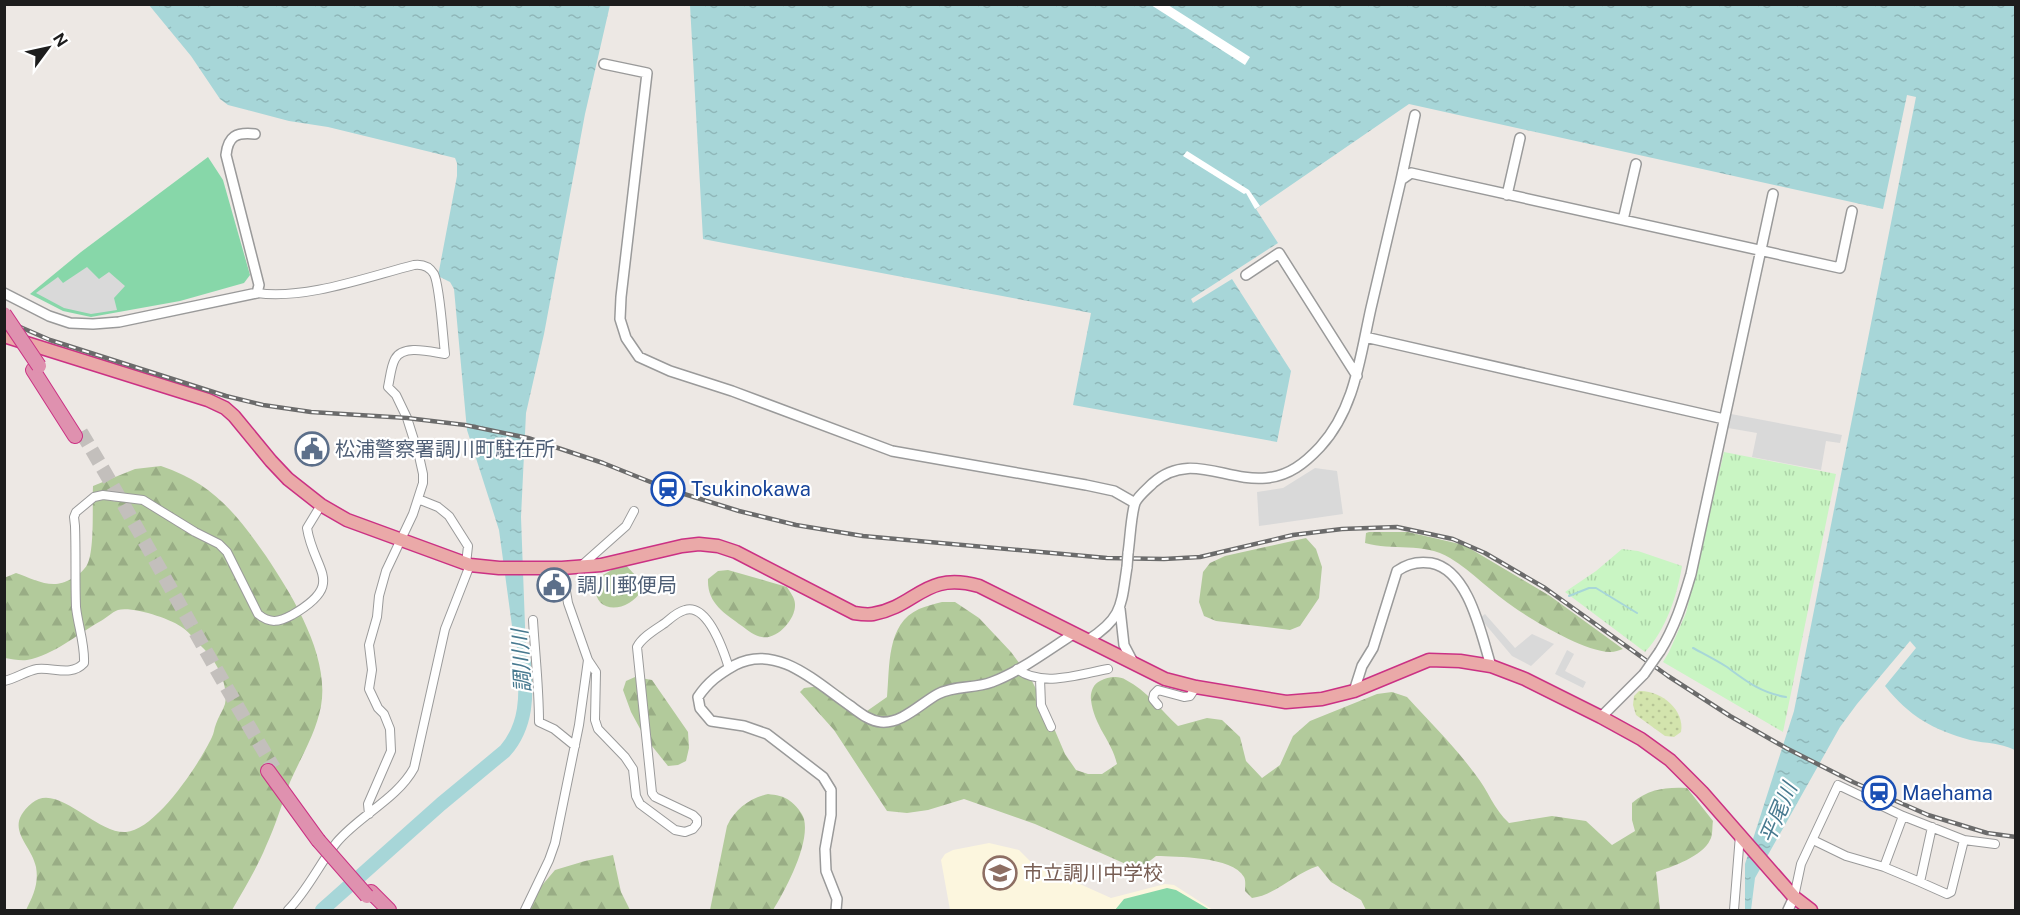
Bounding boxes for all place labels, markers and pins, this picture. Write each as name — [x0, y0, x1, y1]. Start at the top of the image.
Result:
public building icon: 松浦警察署調川町駐在所 — [294, 431, 330, 467]
place label: 松浦警察署調川町駐在所 — [335, 437, 555, 461]
station icon: Tsukinokawa — [650, 471, 686, 507]
place label: Tsukinokawa — [691, 477, 811, 501]
public building icon: 調川郵便局 — [536, 567, 572, 603]
place label: 調川郵便局 — [577, 573, 677, 597]
station icon: Maehama — [1861, 775, 1897, 811]
place label: Maehama — [1902, 781, 1993, 805]
school or university icon: 市立調川中学校 — [982, 855, 1018, 891]
place label: 市立調川中学校 — [1023, 861, 1163, 885]

